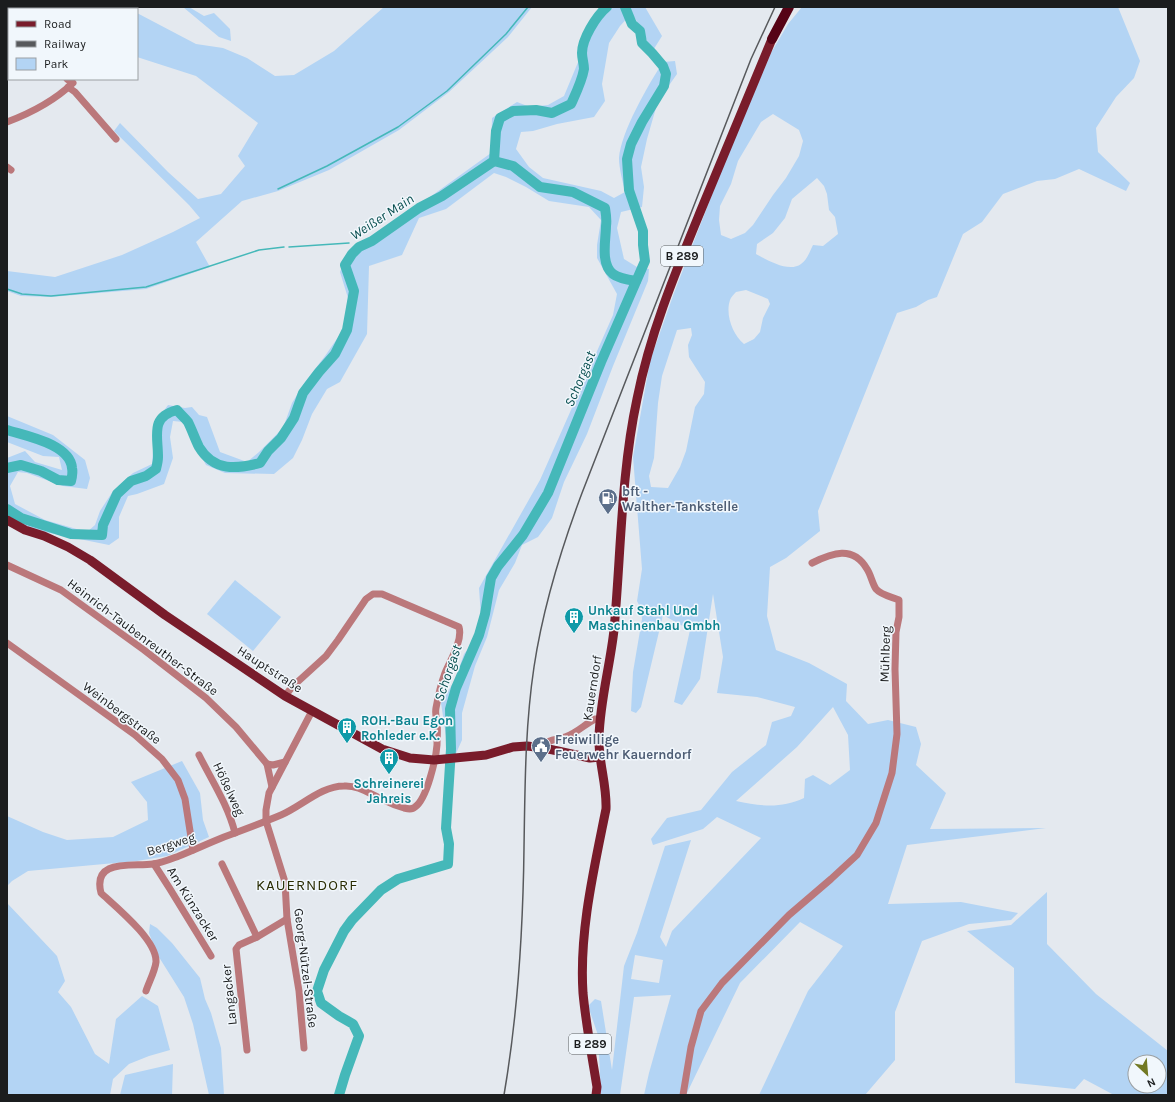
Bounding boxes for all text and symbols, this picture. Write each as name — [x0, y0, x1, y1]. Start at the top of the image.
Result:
legend — [8, 8, 138, 80]
text: Road — [44, 17, 72, 31]
text: Railway — [44, 37, 86, 51]
text: Park — [44, 57, 69, 71]
water label: Weißer Main — [347, 190, 417, 244]
road number: B 289 — [661, 246, 703, 266]
water label: Schorgast — [561, 348, 599, 409]
place label: bft - Walther-Tankstelle — [622, 484, 738, 514]
fuel station icon: bft - Walther-Tankstelle — [597, 487, 619, 515]
street label: Heinrich-Taubenreuther-Straße — [65, 575, 221, 699]
place label: Unkauf Stahl Und Maschinenbau Gmbh — [588, 603, 720, 633]
building icon: Unkauf Stahl Und Maschinenbau Gmbh — [563, 606, 585, 634]
street label: Mühlberg — [877, 625, 894, 683]
street label: Hauptstraße — [235, 642, 306, 696]
water label: Schorgast — [430, 642, 466, 704]
street label: Kauerndorf — [579, 654, 605, 722]
street label: Weinbergstraße — [80, 679, 164, 747]
place label: ROH.-Bau Egon Rohleder e.K. — [361, 713, 453, 743]
building icon: ROH.-Bau Egon Rohleder e.K. — [336, 716, 358, 744]
place label: Freiwillige Feuerwehr Kauerndorf — [555, 732, 692, 762]
public building icon: Freiwillige Feuerwehr Kauerndorf — [530, 735, 552, 763]
building icon: Schreinerei Jahreis — [378, 747, 400, 775]
street label: Hößelweg — [210, 760, 248, 819]
place label: Schreinerei Jahreis — [354, 776, 424, 806]
street label: Bergweg — [145, 829, 198, 859]
street label: Am Künzacker — [164, 864, 222, 944]
district label: KAUERNDORF — [256, 876, 358, 894]
street label: Georg-Nützel-Straße — [291, 907, 321, 1029]
street label: Langacker — [218, 964, 240, 1026]
road number: B 289 — [569, 1034, 611, 1054]
north arrow — [1127, 1054, 1167, 1094]
text: N — [1145, 1075, 1158, 1090]

